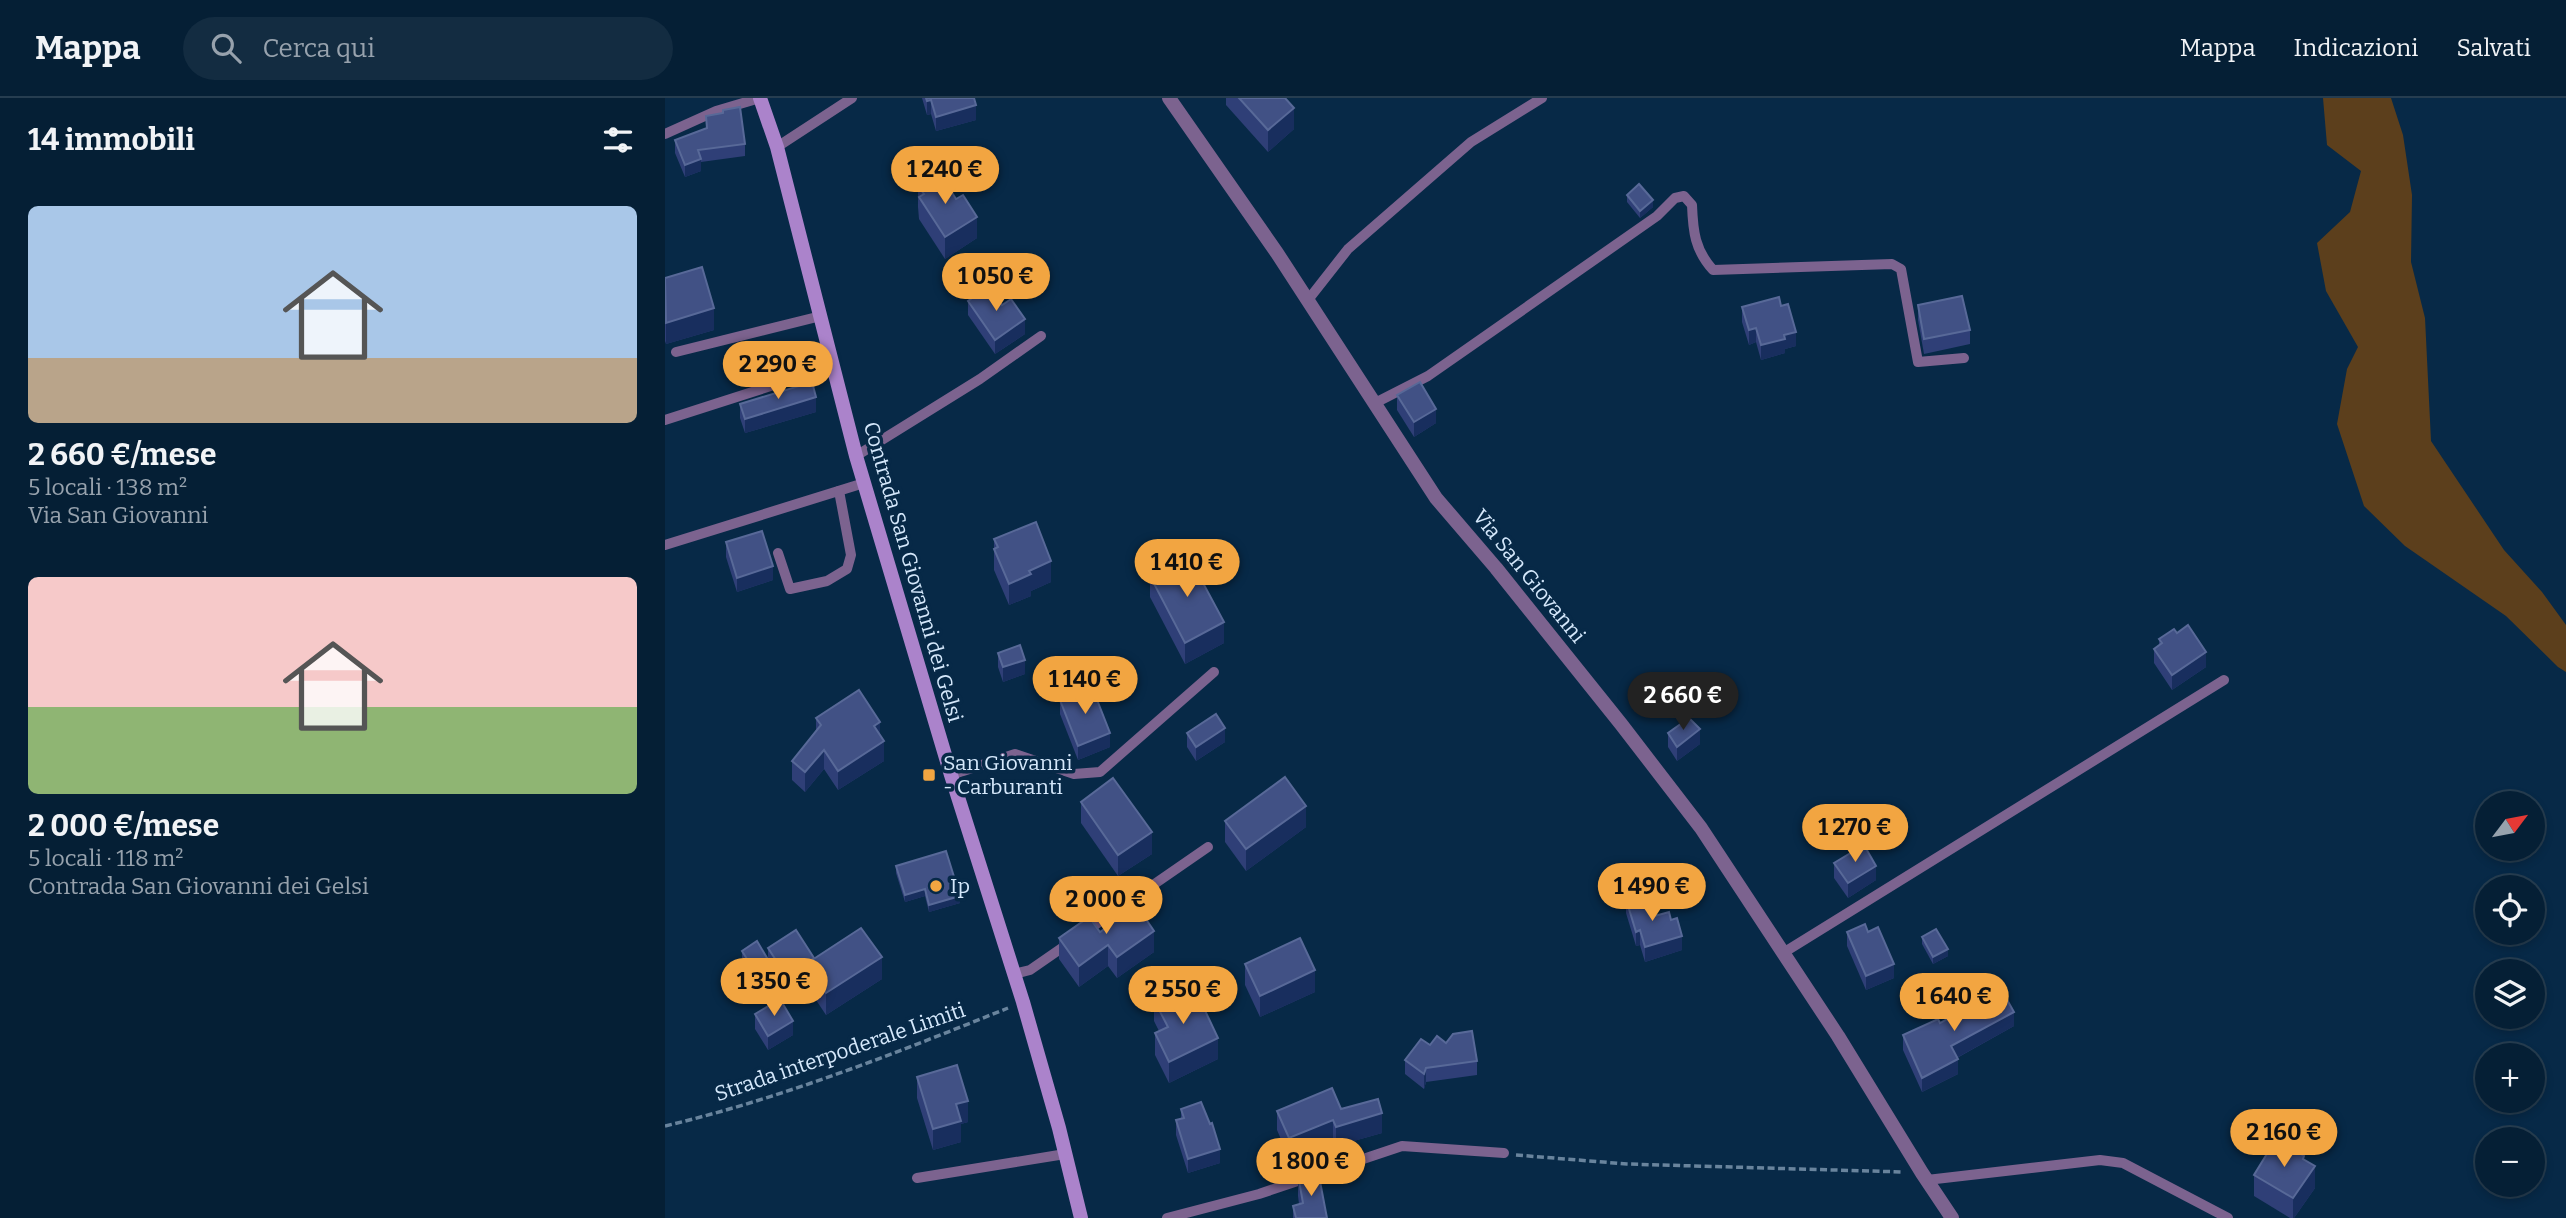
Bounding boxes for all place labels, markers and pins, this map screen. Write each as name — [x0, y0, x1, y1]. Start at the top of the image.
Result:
pin: 1 240 € — [880, 146, 1010, 206]
pin: 1 050 € — [931, 254, 1061, 313]
pin: 2 290 € — [713, 342, 843, 401]
pin: 1 410 € — [1122, 540, 1252, 599]
pin: 1 140 € — [1020, 656, 1150, 716]
pin: 2 660 € — [1618, 672, 1748, 732]
place label: San Giovanni - Carburanti — [943, 750, 1073, 800]
marker: San Giovanni - Carburanti — [921, 767, 937, 783]
pin: 1 270 € — [1790, 804, 1920, 864]
pin: 1 490 € — [1587, 864, 1717, 923]
place label: Ip — [950, 873, 970, 899]
pin: 2 000 € — [1041, 876, 1171, 936]
marker: Ip — [928, 878, 944, 894]
pin: 1 350 € — [709, 958, 839, 1018]
pin: 2 550 € — [1118, 967, 1248, 1026]
pin: 1 640 € — [1889, 974, 2019, 1033]
pin: 2 160 € — [2219, 1110, 2349, 1169]
pin: 1 800 € — [1246, 1138, 1376, 1198]

